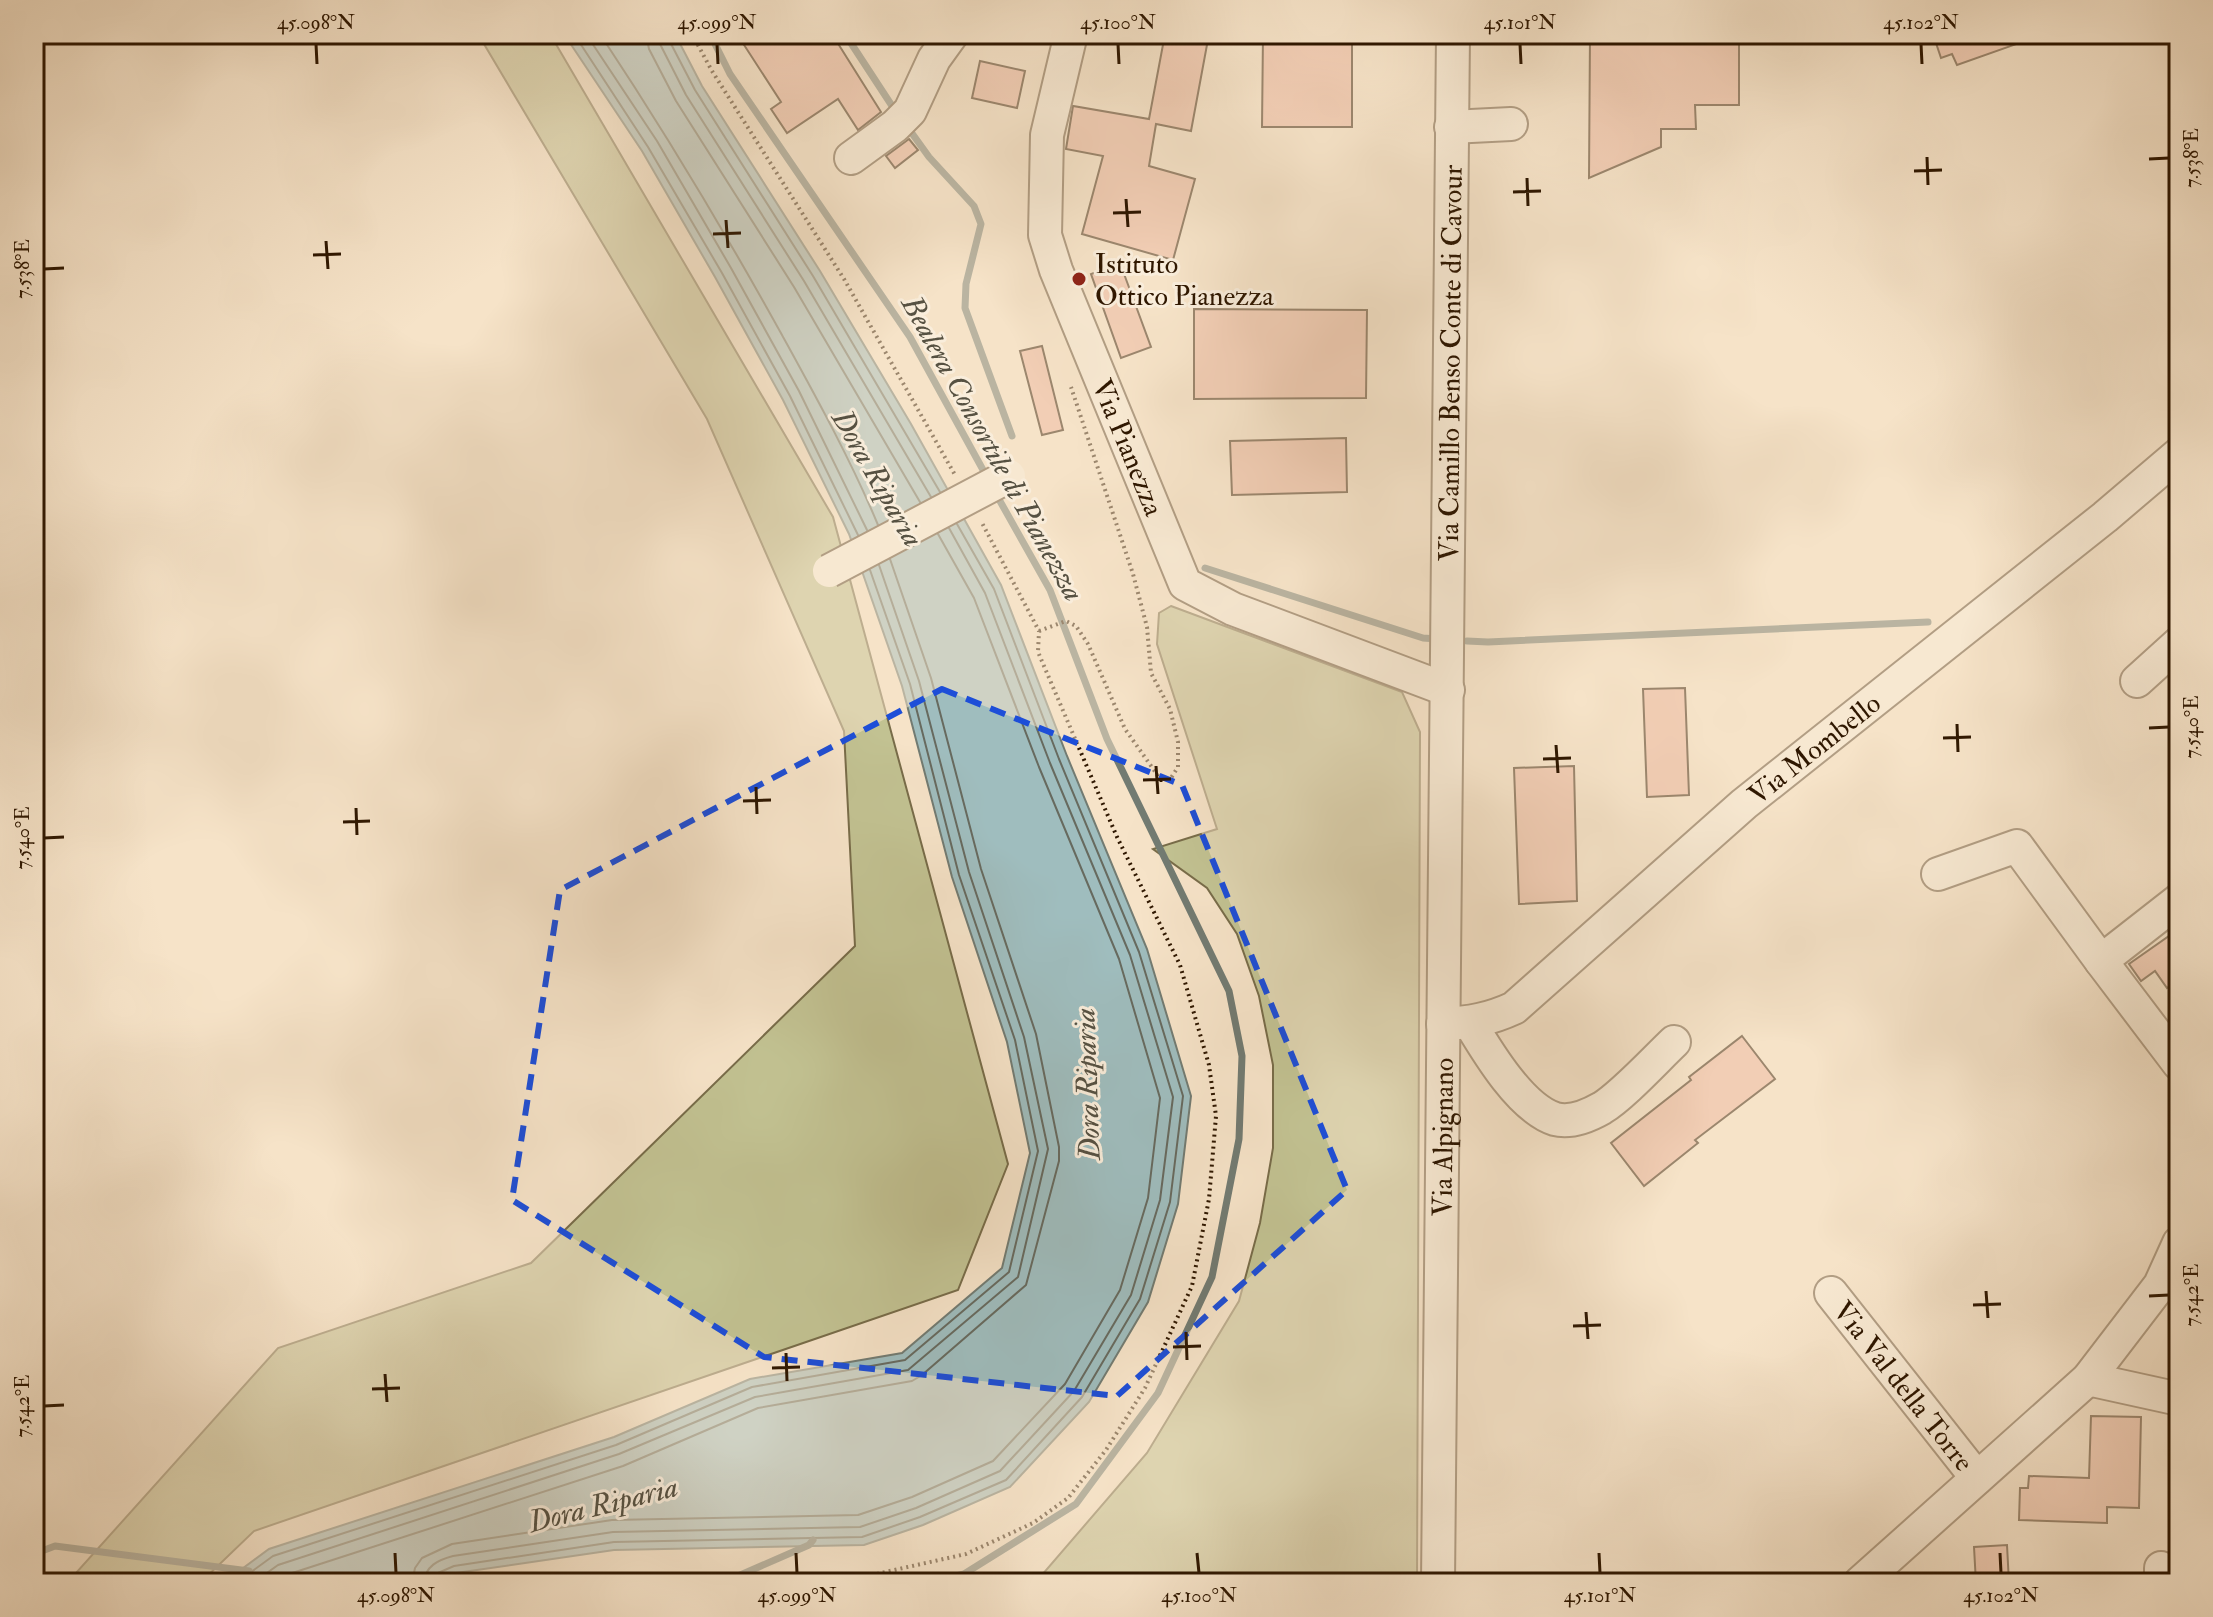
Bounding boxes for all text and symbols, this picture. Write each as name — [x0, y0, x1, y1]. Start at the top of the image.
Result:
text: 45.098°N — [277, 10, 355, 35]
text: 45.099°N — [678, 10, 756, 35]
text: 45.100°N — [1080, 10, 1156, 35]
text: 45.101°N — [1484, 10, 1556, 35]
text: 45.102°N — [1883, 10, 1959, 35]
text: 7.538°E — [2179, 128, 2204, 188]
street label: Via Camillo Benso Conte di Cavour — [1432, 164, 1471, 562]
text: 7.538°E — [10, 239, 35, 299]
place label: Istituto Ottico Pianezza — [1095, 247, 1274, 314]
marker: Istituto Ottico Pianezza — [1070, 270, 1088, 288]
water label: Bealera Consortile di Pianezza — [892, 287, 1092, 608]
street label: Via Pianezza — [1084, 374, 1171, 522]
water label: Dora Riparia — [823, 402, 932, 554]
street label: Via Mombello — [1742, 686, 1888, 813]
text: 7.540°E — [2179, 695, 2204, 759]
text: 7.540°E — [10, 806, 35, 870]
water label: Dora Riparia — [1066, 1007, 1109, 1162]
street label: Via Alpignano — [1426, 1058, 1462, 1217]
text: 7.542°E — [2179, 1264, 2204, 1326]
street label: Via Val della Torre — [1825, 1294, 1981, 1479]
text: 7.542°E — [10, 1375, 35, 1437]
water label: Dora Riparia — [524, 1468, 682, 1541]
text: 45.098°N — [357, 1583, 435, 1608]
text: 45.099°N — [758, 1583, 836, 1608]
text: 45.100°N — [1161, 1583, 1237, 1608]
text: 45.101°N — [1564, 1583, 1636, 1608]
text: 45.102°N — [1963, 1583, 2039, 1608]

